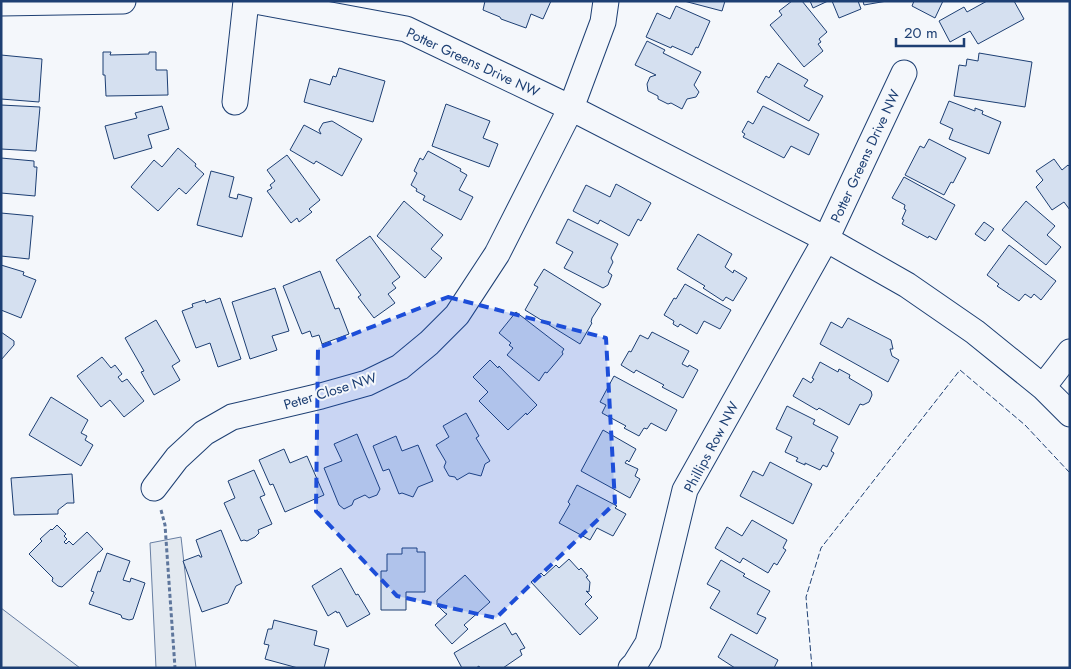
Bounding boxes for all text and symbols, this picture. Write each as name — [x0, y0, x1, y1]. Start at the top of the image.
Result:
scale bar — [896, 15, 964, 47]
street label: Potter Greens Drive NW — [403, 22, 543, 102]
text: 20 m — [904, 22, 938, 44]
street label: Potter Greens Drive NW — [825, 86, 905, 226]
street label: Peter Close NW — [281, 367, 379, 415]
street label: Phillips Row NW — [679, 398, 743, 496]

